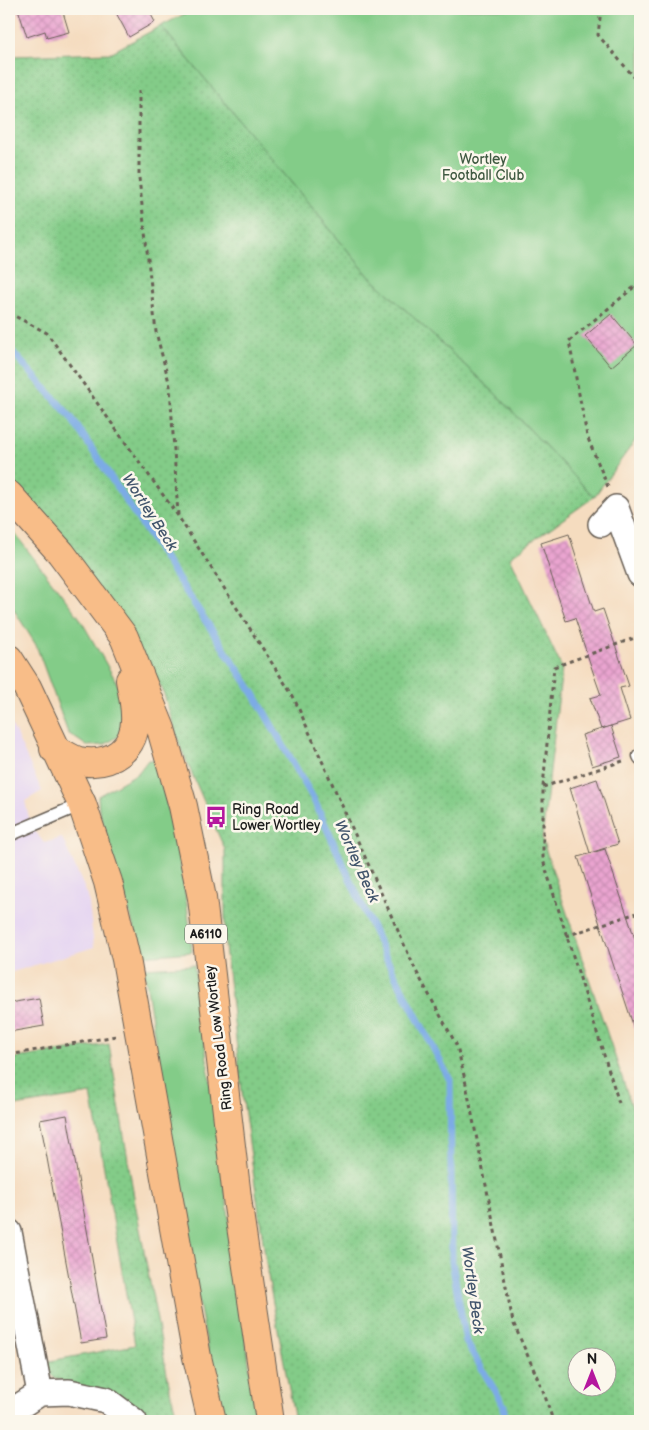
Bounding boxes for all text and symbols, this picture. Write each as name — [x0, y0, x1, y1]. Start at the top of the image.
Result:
park label: Wortley Football Club — [442, 151, 524, 184]
water label: Wortley Beck — [118, 470, 182, 555]
place label: Ring Road Lower Wortley — [232, 801, 321, 834]
bus stop icon: Ring Road Lower Wortley — [203, 804, 229, 830]
water label: Wortley Beck — [330, 817, 383, 906]
road number: A6110 — [185, 924, 227, 944]
street label: Ring Road Low Wortley — [201, 964, 236, 1111]
water label: Wortley Beck — [457, 1245, 488, 1336]
north arrow — [566, 1348, 616, 1398]
text: N — [587, 1351, 597, 1368]

